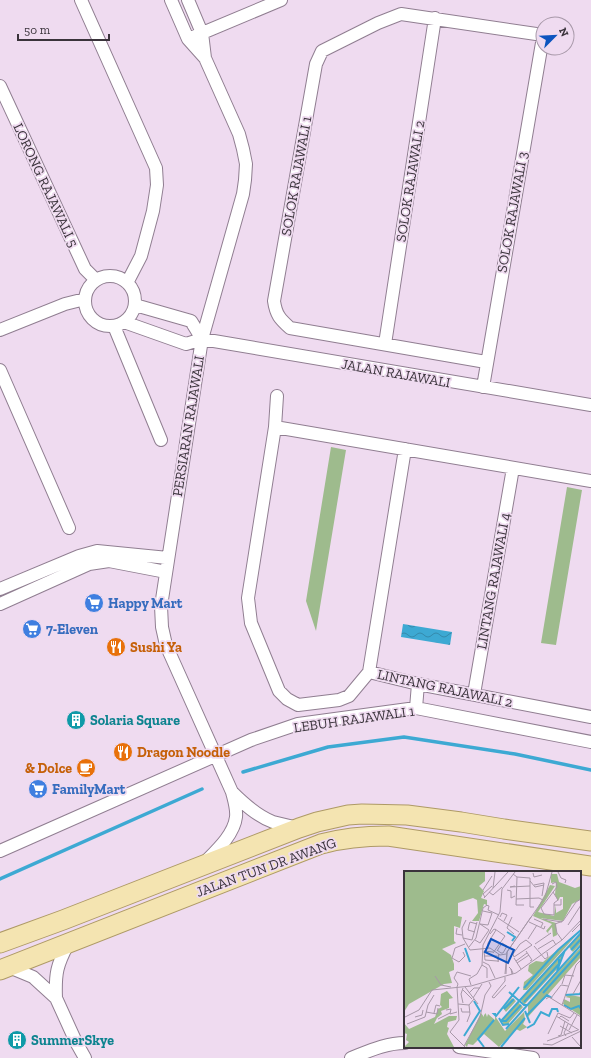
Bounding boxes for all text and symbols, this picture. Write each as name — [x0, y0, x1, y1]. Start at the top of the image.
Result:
scale bar — [18, 16, 109, 42]
north arrow — [535, 16, 575, 56]
text: 50 m — [24, 23, 51, 37]
text: N — [556, 26, 572, 39]
street label: SOLOK RAJAWALI 1 — [278, 114, 315, 237]
street label: SOLOK RAJAWALI 2 — [392, 119, 428, 243]
street label: LORONG RAJAWALI 5 — [9, 120, 82, 250]
street label: SOLOK RAJAWALI 3 — [493, 150, 532, 274]
street label: PERSIARAN RAJAWALI — [169, 354, 208, 498]
street label: JALAN RAJAWALI — [340, 356, 452, 391]
street label: LINTANG RAJAWALI 4 — [473, 511, 514, 651]
supermarket icon: Happy Mart — [83, 592, 105, 614]
place label: Happy Mart — [108, 595, 183, 612]
supermarket icon: 7-Eleven — [21, 618, 43, 640]
place label: 7-Eleven — [46, 621, 99, 638]
restaurant icon: Sushi Ya — [105, 636, 127, 658]
place label: Sushi Ya — [130, 639, 182, 656]
street label: LINTANG RAJAWALI 2 — [376, 666, 514, 711]
street label: LEBUH RAJAWALI 1 — [293, 703, 416, 736]
building icon: Solaria Square — [65, 709, 87, 731]
place label: Solaria Square — [90, 712, 180, 729]
restaurant icon: Dragon Noodle — [112, 741, 134, 763]
place label: Dragon Noodle — [137, 744, 230, 761]
cafe icon: & Dolce — [75, 757, 97, 779]
place label: & Dolce — [25, 760, 72, 777]
supermarket icon: FamilyMart — [27, 778, 49, 800]
place label: FamilyMart — [52, 781, 126, 798]
street label: JALAN TUN DR AWANG — [194, 834, 339, 901]
inset map — [404, 871, 581, 1048]
building icon: SummerSkye — [6, 1029, 28, 1051]
place label: SummerSkye — [31, 1032, 114, 1049]

